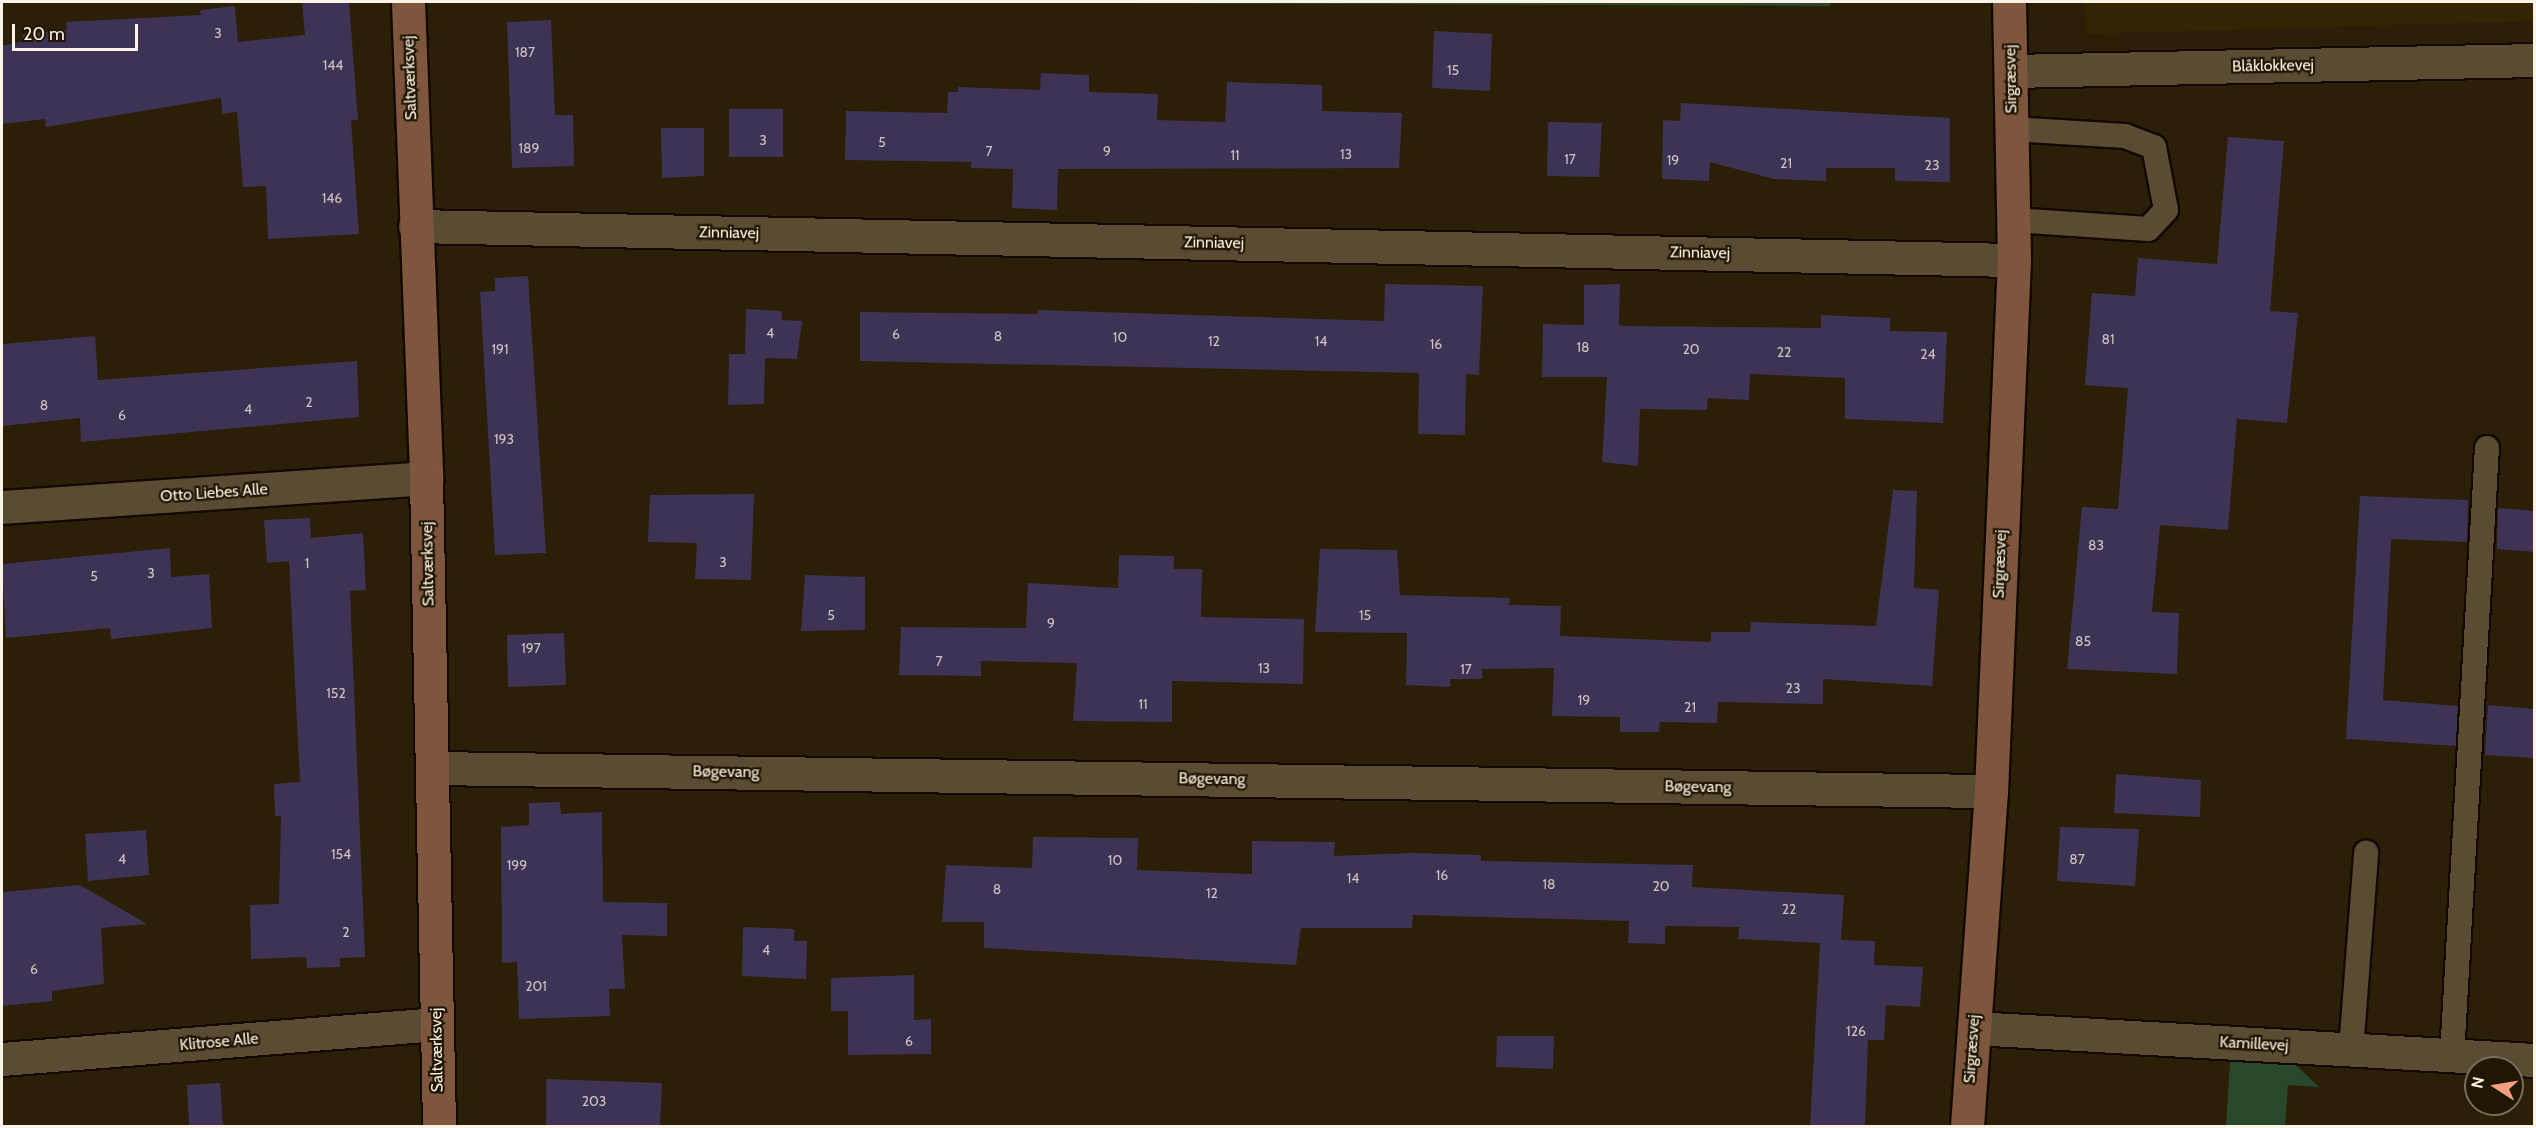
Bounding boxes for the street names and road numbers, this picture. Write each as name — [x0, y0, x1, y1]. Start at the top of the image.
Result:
street label: Saltværksvej — [399, 35, 421, 121]
street label: Sirgræsvej — [2001, 44, 2021, 114]
street label: Blåklokkevej — [2232, 56, 2314, 76]
street label: Zinniavej — [699, 223, 759, 243]
street label: Zinniavej — [1184, 233, 1244, 253]
street label: Zinniavej — [1670, 243, 1730, 263]
street label: Otto Liebes Alle — [160, 480, 268, 506]
street label: Saltværksvej — [418, 522, 438, 606]
street label: Sirgræsvej — [1989, 529, 2011, 599]
street label: Bøgevang — [692, 762, 760, 782]
street label: Bøgevang — [1178, 769, 1246, 789]
street label: Bøgevang — [1664, 777, 1732, 797]
street label: Saltværksvej — [427, 1008, 447, 1092]
street label: Sirgræsvej — [1960, 1014, 1984, 1084]
street label: Klitrose Alle — [179, 1029, 259, 1055]
street label: Kamillevej — [2219, 1033, 2289, 1055]

